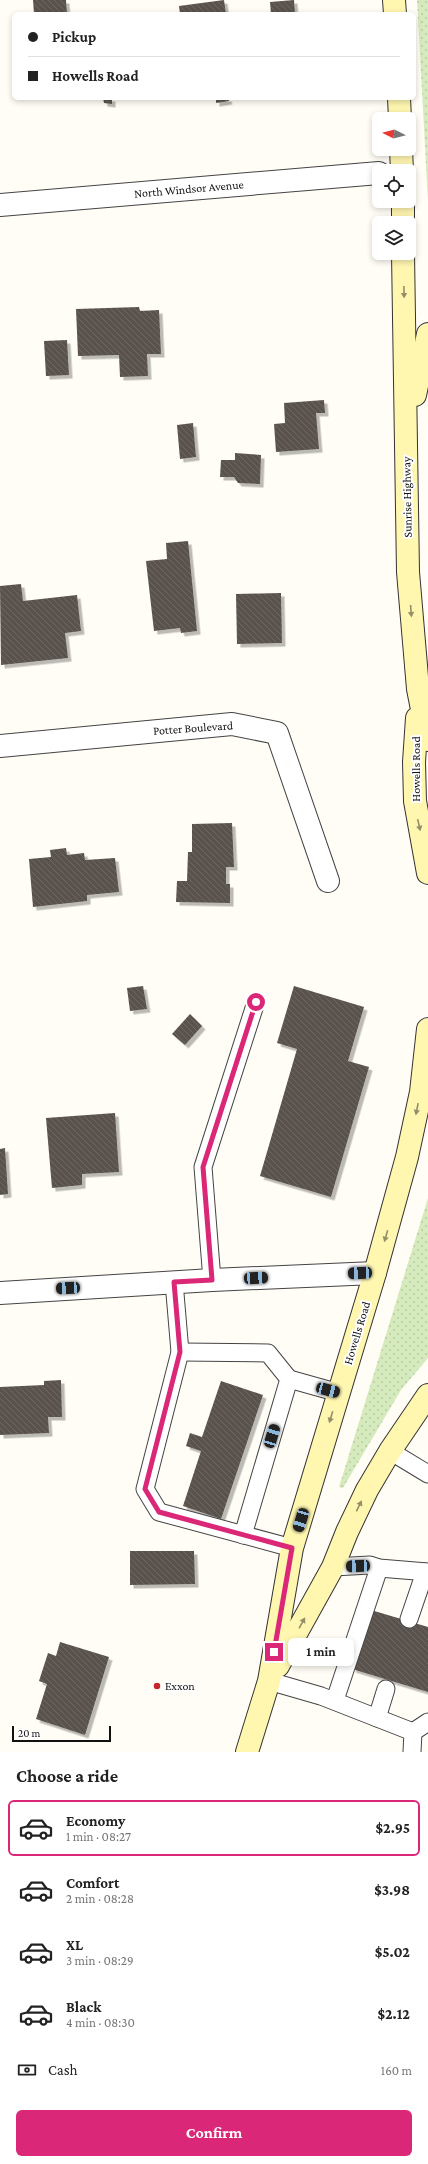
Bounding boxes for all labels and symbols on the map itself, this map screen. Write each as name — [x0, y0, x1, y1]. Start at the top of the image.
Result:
north arrow — [372, 112, 416, 156]
street label: North Windsor Avenue — [134, 177, 244, 201]
one-way arrow — [401, 286, 407, 299]
street label: Sunrise Highway — [399, 456, 415, 538]
one-way arrow — [407, 605, 414, 617]
street label: Potter Boulevard — [153, 718, 234, 738]
street label: Howells Road — [409, 736, 423, 802]
one-way arrow — [416, 819, 422, 831]
route start — [247, 993, 265, 1011]
one-way arrow — [414, 1103, 420, 1116]
one-way arrow — [383, 1230, 389, 1242]
car — [348, 1267, 372, 1279]
car — [244, 1271, 268, 1285]
car — [56, 1281, 80, 1295]
street label: Howells Road — [341, 1299, 373, 1366]
car — [315, 1381, 341, 1399]
one-way arrow — [328, 1411, 334, 1423]
car — [263, 1423, 281, 1449]
one-way arrow — [356, 1501, 362, 1512]
car — [292, 1507, 310, 1533]
car — [346, 1560, 370, 1572]
one-way arrow — [299, 1617, 305, 1629]
callout: 1 min — [288, 1638, 354, 1666]
route end — [265, 1643, 283, 1661]
place label: Exxon — [165, 1679, 195, 1693]
marker: Exxon — [152, 1681, 162, 1691]
scale bar — [12, 1724, 111, 1743]

